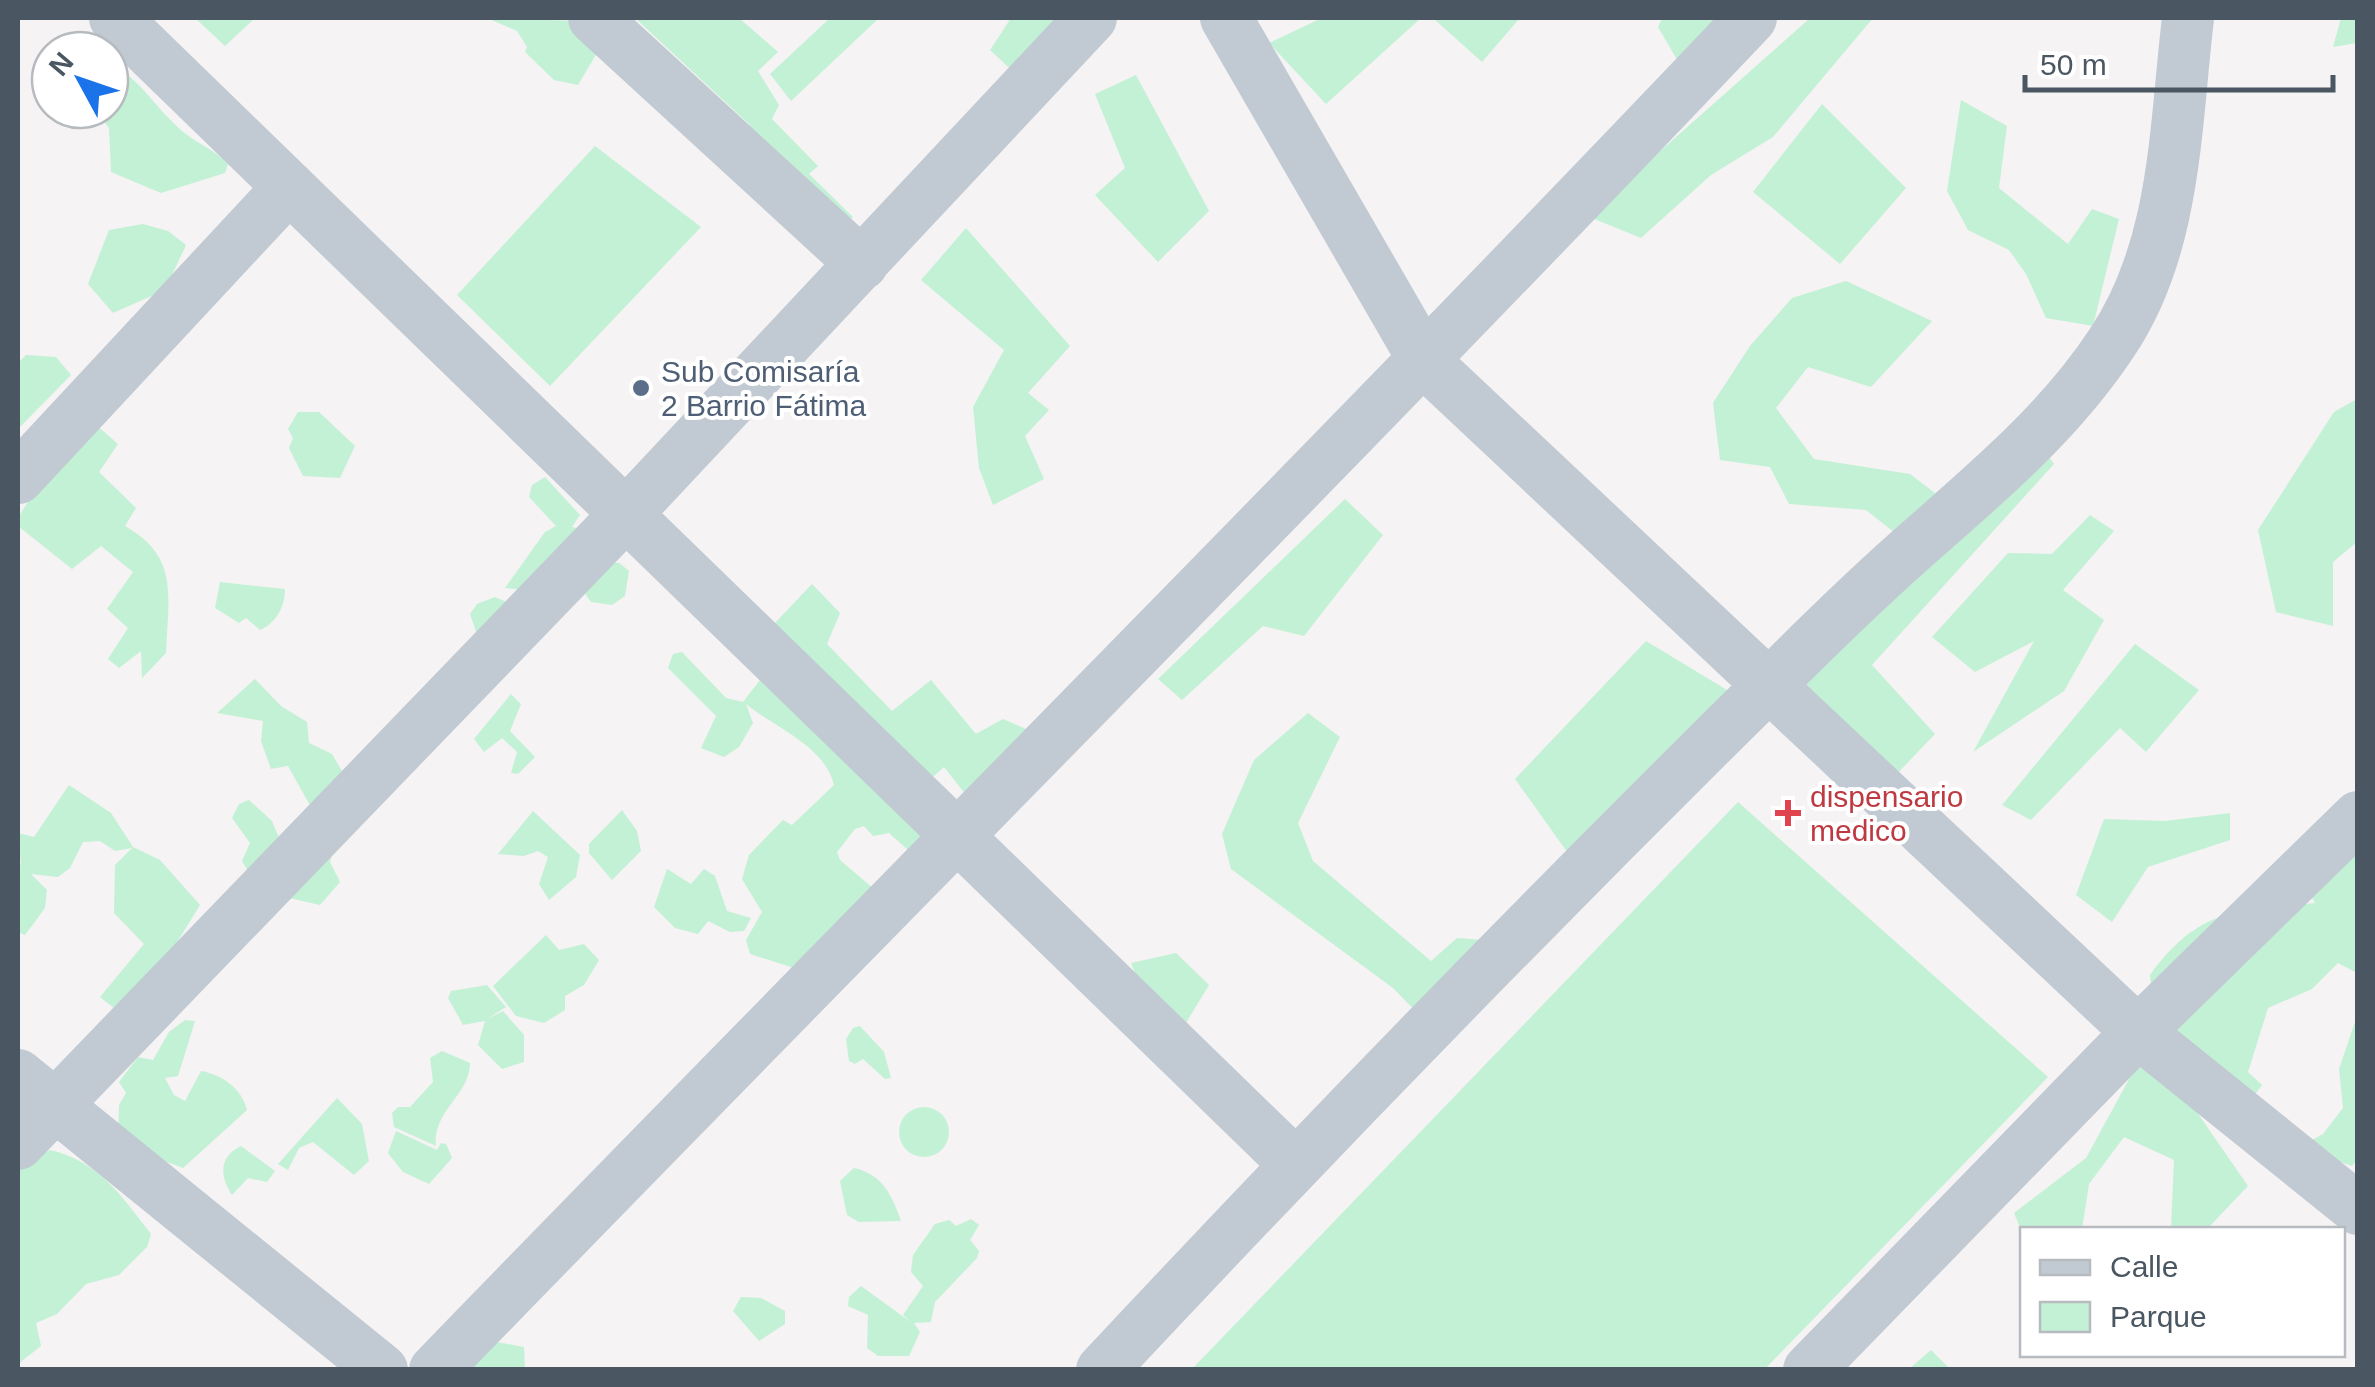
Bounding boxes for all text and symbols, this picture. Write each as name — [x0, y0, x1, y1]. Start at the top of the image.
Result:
north arrow — [30, 30, 130, 130]
scale bar — [2025, 30, 2332, 92]
text: N — [43, 47, 80, 82]
text: 50 m — [2040, 48, 2107, 81]
place label: Sub Comisaría 2 Barrio Fátima — [661, 355, 866, 422]
marker: Sub Comisaría 2 Barrio Fátima — [630, 377, 652, 399]
place label: dispensario medico — [1810, 780, 1963, 847]
marker: dispensario medico — [1775, 800, 1801, 826]
legend — [2020, 1227, 2345, 1357]
text: Calle — [2110, 1250, 2178, 1283]
text: Parque — [2110, 1300, 2207, 1333]

